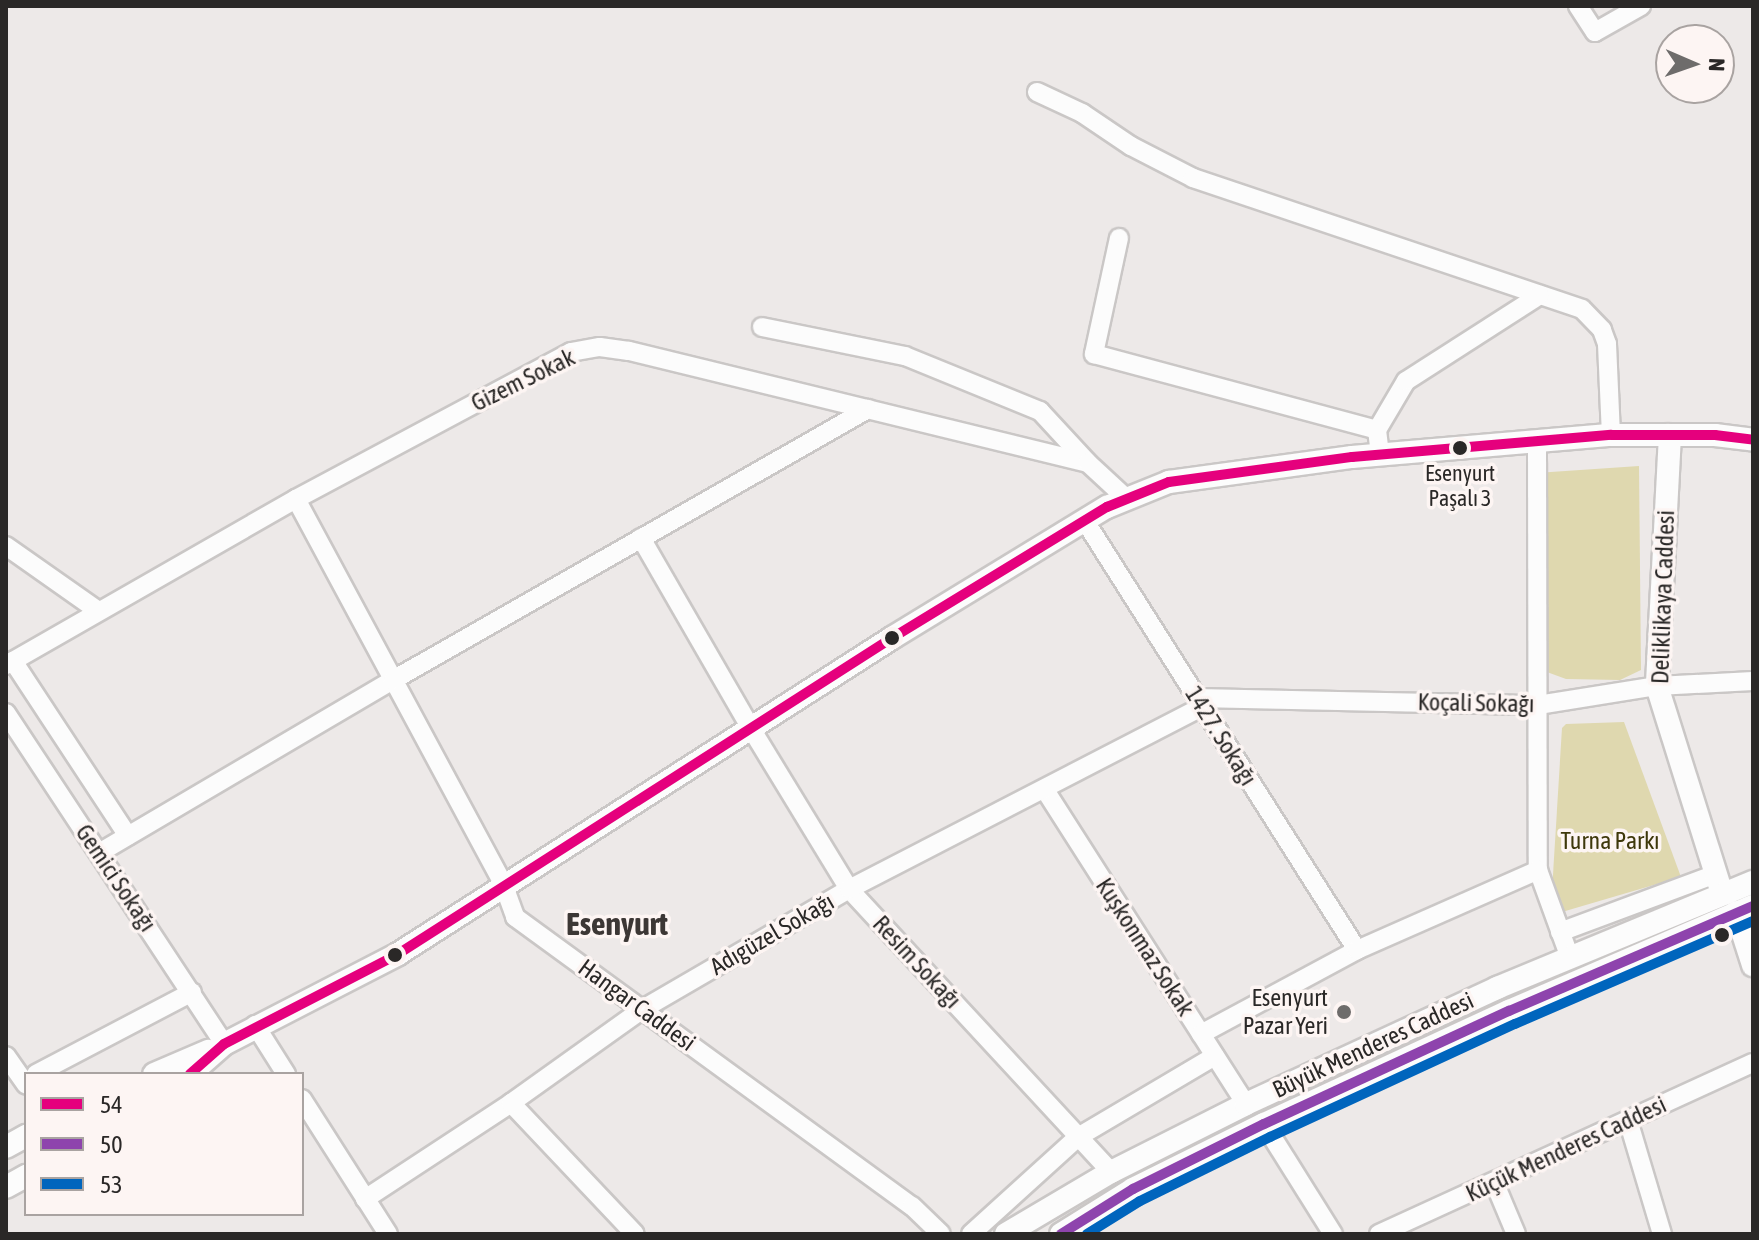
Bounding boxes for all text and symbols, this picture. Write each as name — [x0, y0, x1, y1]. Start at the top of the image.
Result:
north arrow — [1655, 24, 1735, 104]
text: N — [1704, 58, 1730, 72]
street label: Gizem Sokak — [466, 343, 580, 417]
marker: Esenyurt Paşalı 3 — [1452, 440, 1468, 456]
place label: Esenyurt Paşalı 3 — [1425, 460, 1495, 512]
street label: Deliklikaya Caddesi — [1646, 510, 1680, 684]
unlabelled marker — [884, 630, 900, 646]
street label: 1427. Sokağı — [1179, 681, 1263, 791]
street label: Koçali Sokağı — [1417, 688, 1535, 718]
street label: Gemici Sokağı — [70, 819, 162, 937]
park label: Turna Parkı — [1561, 827, 1659, 855]
street label: Kuşkonmaz Sokak — [1090, 873, 1200, 1021]
street label: Adıgüzel Sokağı — [705, 887, 839, 981]
district label: Esenyurt — [566, 905, 668, 943]
street label: Resim Sokağı — [867, 910, 967, 1014]
unlabelled marker — [1714, 927, 1730, 943]
unlabelled marker — [387, 947, 403, 963]
street label: Hangar Caddesi — [573, 953, 701, 1057]
place label: Esenyurt Pazar Yeri — [1243, 984, 1328, 1040]
street label: Büyük Menderes Caddesi — [1268, 986, 1478, 1104]
marker: Esenyurt Pazar Yeri — [1335, 1003, 1353, 1021]
legend — [24, 1072, 304, 1216]
street label: Küçük Menderes Caddesi — [1461, 1090, 1671, 1208]
text: 54 — [100, 1091, 123, 1118]
text: 50 — [100, 1131, 123, 1158]
text: 53 — [100, 1171, 123, 1198]

